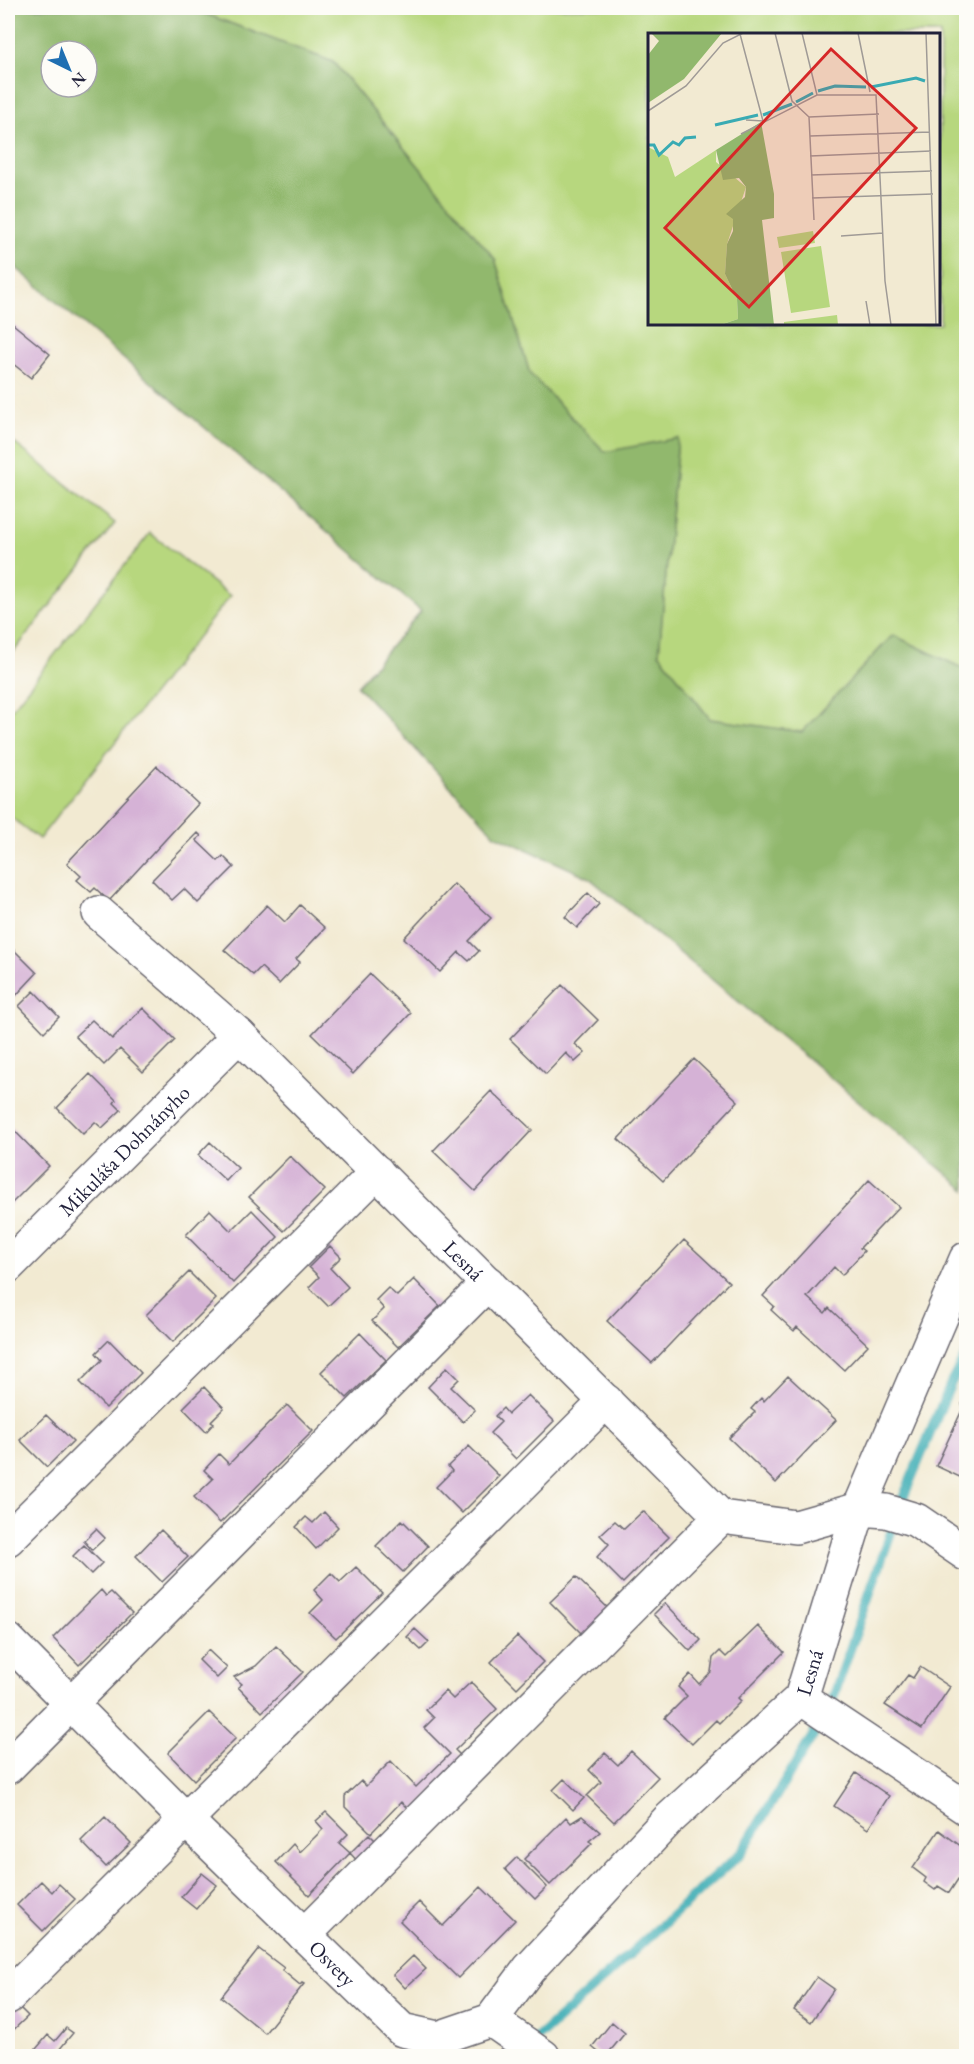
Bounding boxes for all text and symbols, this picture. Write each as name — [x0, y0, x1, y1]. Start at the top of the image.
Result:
inset map — [648, 33, 941, 326]
north arrow — [39, 39, 99, 99]
text: N — [67, 68, 91, 92]
street label: Mikuláša Dohnányho — [53, 1079, 195, 1221]
street label: Lesná — [438, 1234, 491, 1287]
street label: Lesná — [789, 1645, 829, 1699]
street label: Osvety — [304, 1934, 363, 1992]

